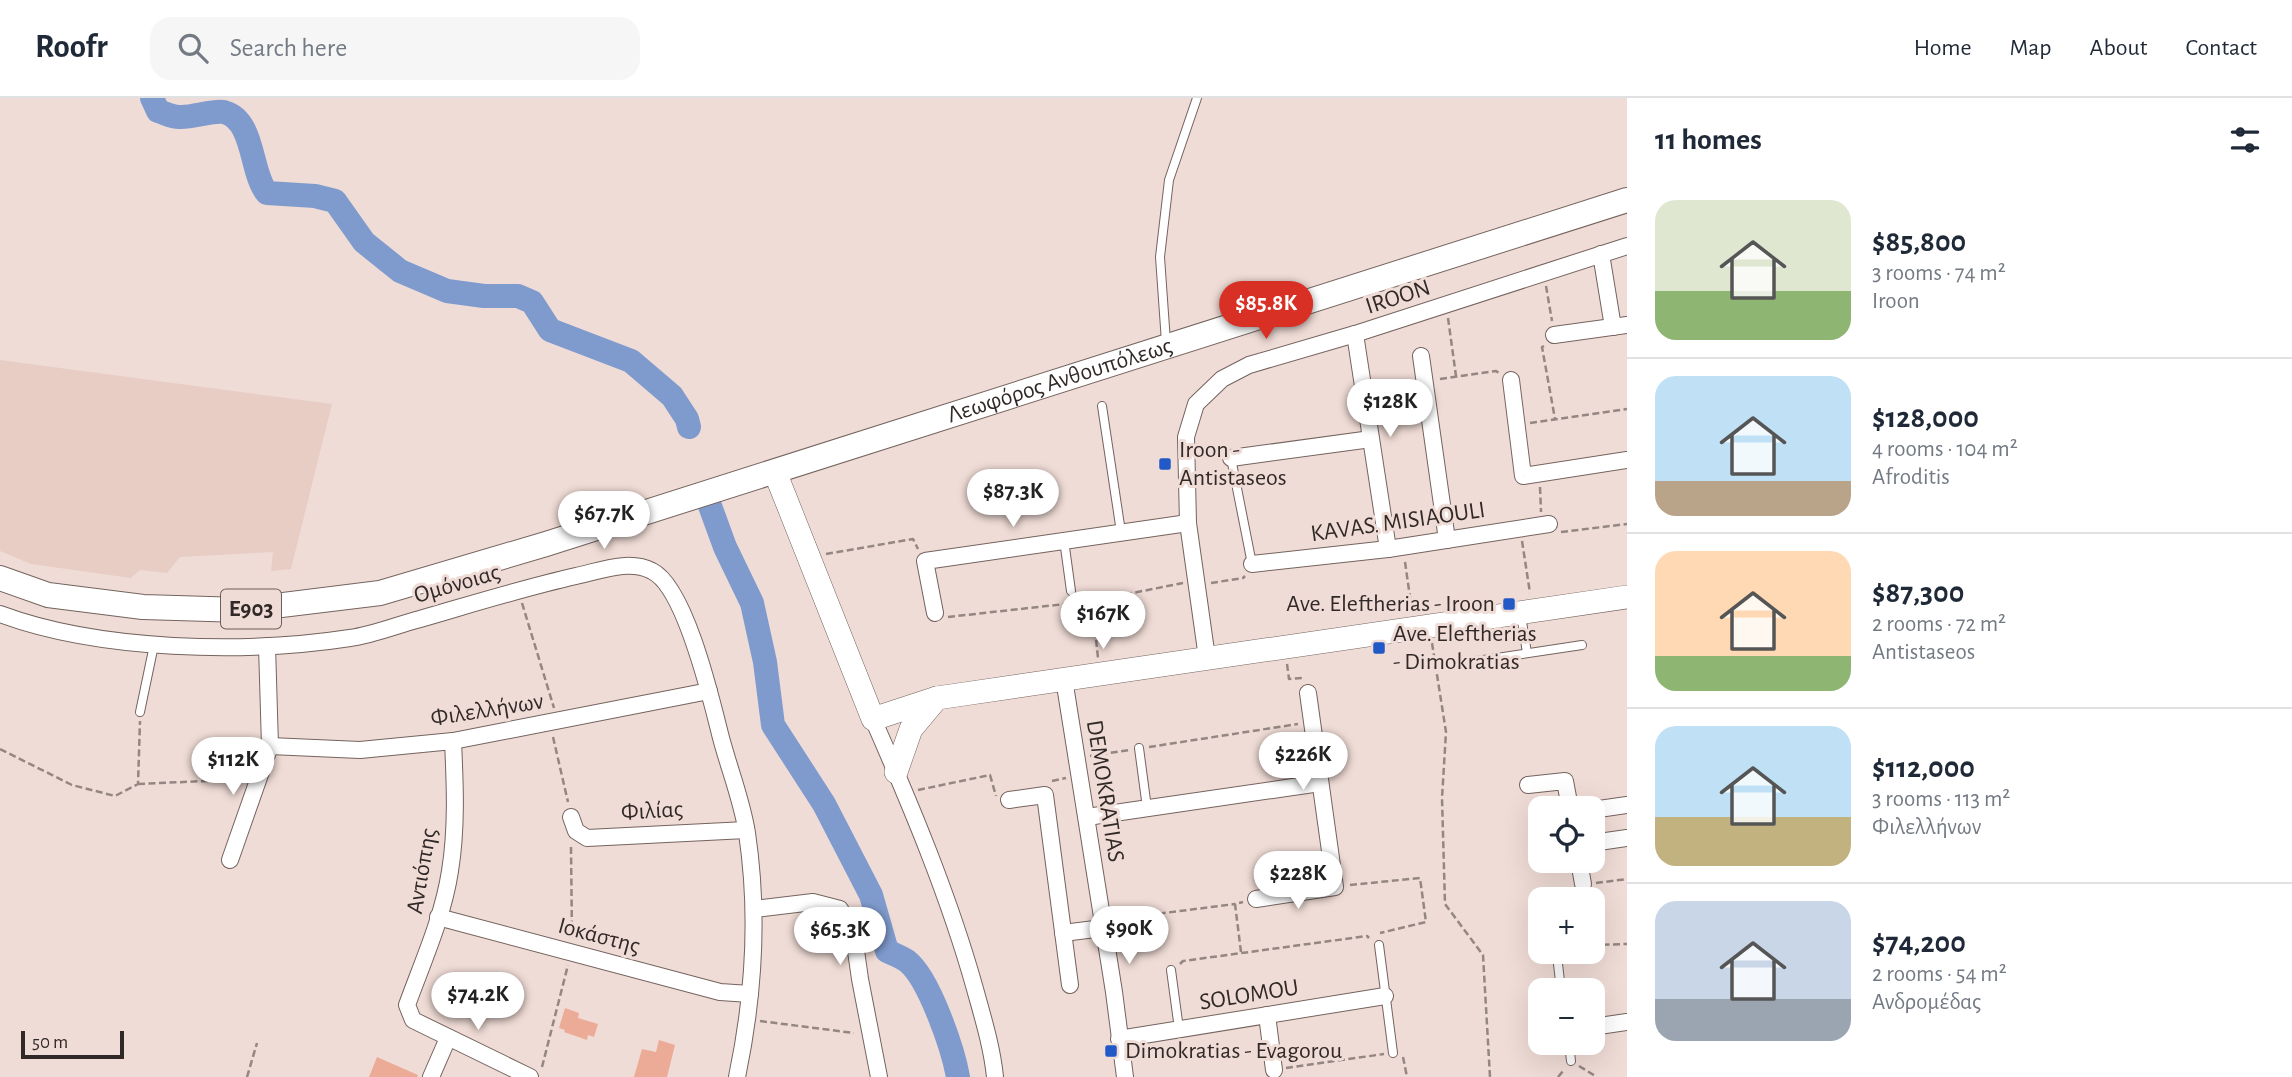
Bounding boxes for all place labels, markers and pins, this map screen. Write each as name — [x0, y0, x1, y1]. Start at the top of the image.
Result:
pin: $85.8K — [1209, 282, 1323, 341]
pin: $128K — [1341, 380, 1439, 439]
place label: Iroon - Antistaseos — [1179, 438, 1287, 490]
marker: Iroon - Antistaseos — [1157, 456, 1173, 472]
pin: $87.3K — [956, 470, 1070, 529]
pin: $67.7K — [547, 491, 661, 551]
pin: $167K — [1054, 592, 1152, 651]
place label: Ave. Eleftherias - Iroon — [1286, 592, 1495, 616]
marker: Ave. Eleftherias - Iroon — [1501, 596, 1517, 612]
place label: Ave. Eleftherias - Dimokratias — [1393, 622, 1537, 674]
marker: Ave. Eleftherias - Dimokratias — [1371, 640, 1387, 656]
pin: $226K — [1254, 732, 1352, 792]
pin: $112K — [184, 738, 282, 797]
pin: $228K — [1249, 852, 1347, 911]
pin: $90K — [1088, 906, 1170, 966]
pin: $65.3K — [783, 908, 897, 967]
pin: $74.2K — [421, 972, 535, 1032]
place label: Dimokratias - Evagorou — [1125, 1039, 1342, 1063]
marker: Dimokratias - Evagorou — [1103, 1043, 1119, 1059]

